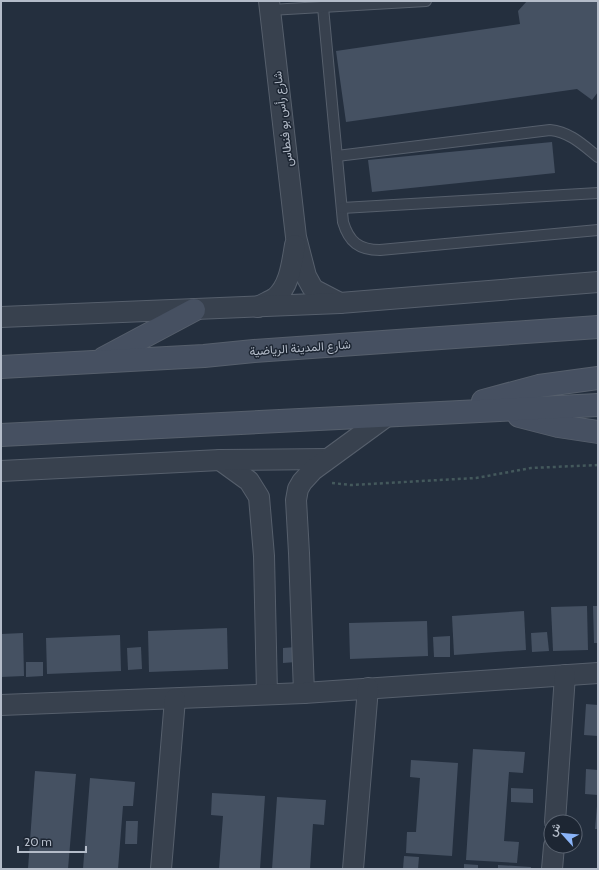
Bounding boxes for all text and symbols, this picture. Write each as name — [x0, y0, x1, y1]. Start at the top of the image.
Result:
street label: شارع رأس بو فنطاس — [269, 70, 298, 168]
street label: شارع المدينة الرياضية — [249, 336, 351, 361]
north arrow — [543, 814, 583, 854]
text: ش — [545, 820, 563, 839]
scale bar — [18, 828, 86, 854]
text: 20 m — [24, 834, 52, 849]

